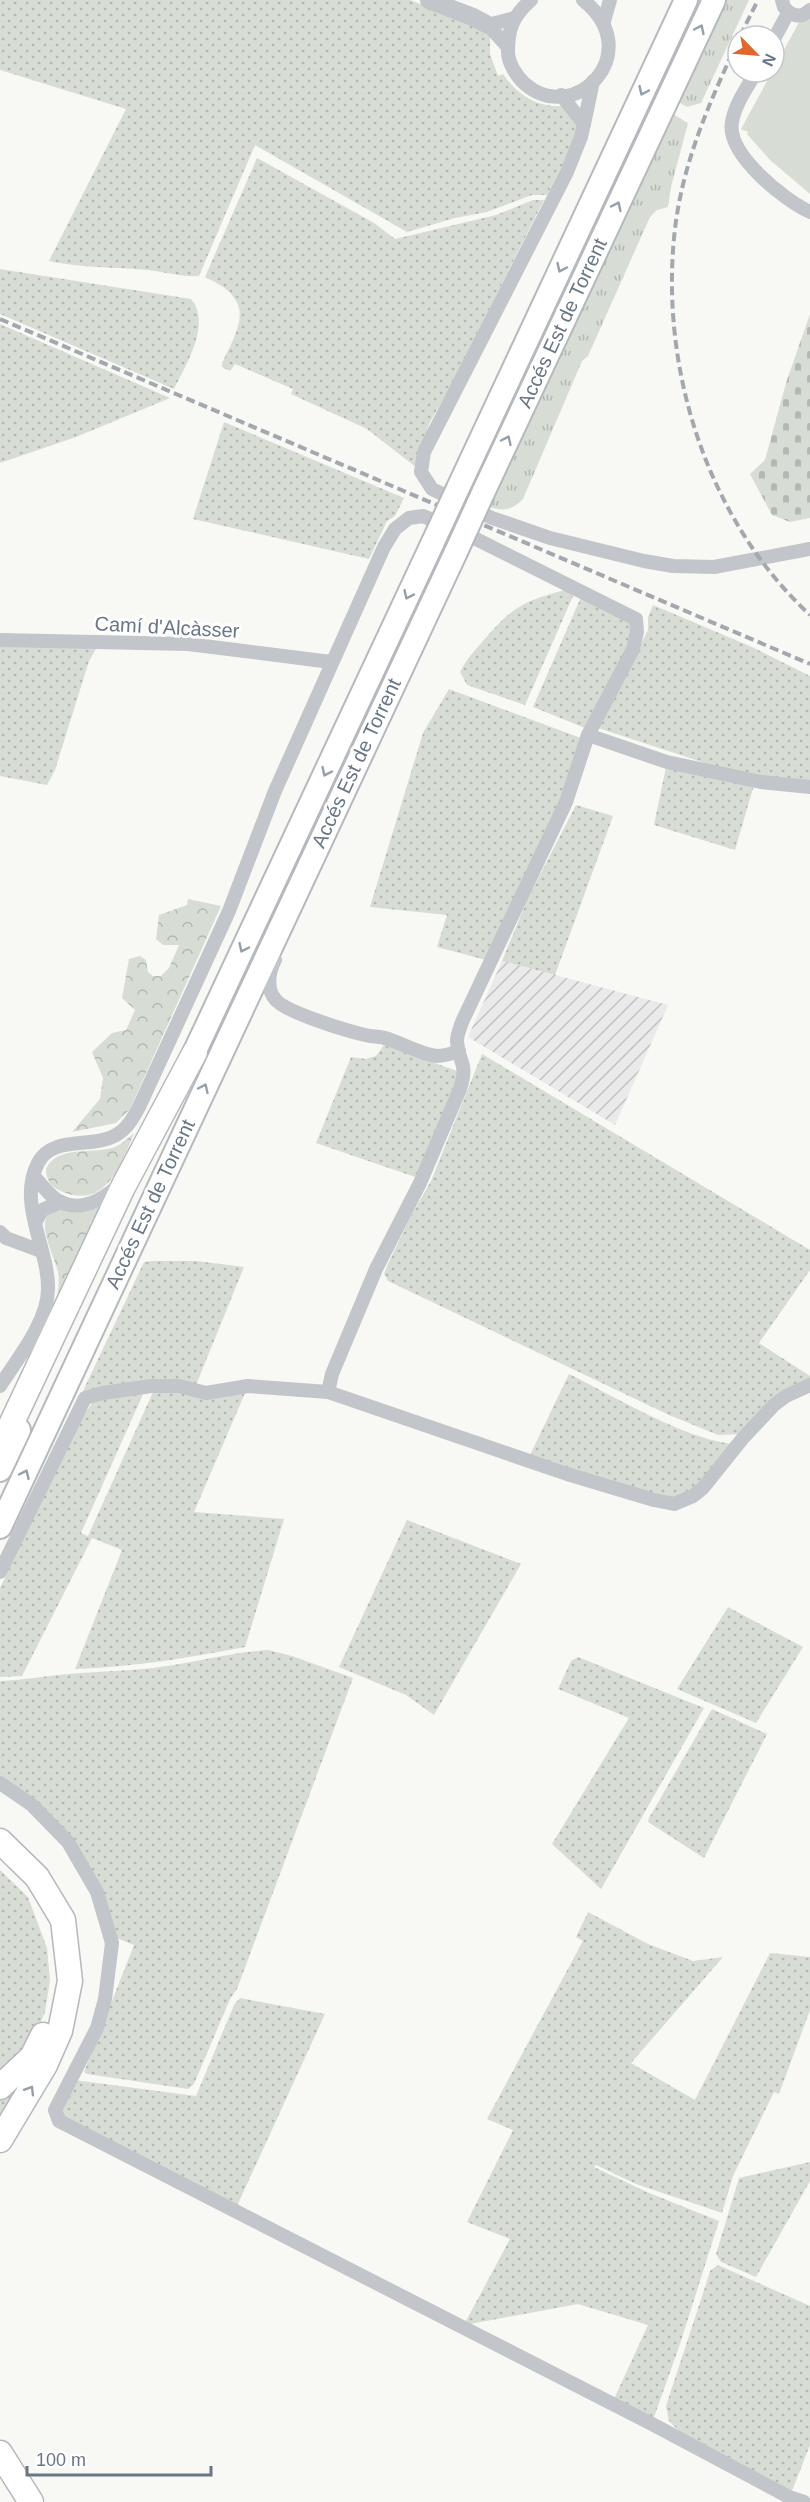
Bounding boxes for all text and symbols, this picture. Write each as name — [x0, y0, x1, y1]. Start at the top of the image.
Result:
north arrow — [726, 24, 786, 84]
one-way arrow — [692, 25, 704, 36]
text: N — [759, 51, 779, 69]
one-way arrow — [639, 85, 651, 96]
one-way arrow — [609, 201, 621, 212]
street label: Accés Est de Torrent — [513, 235, 611, 411]
one-way arrow — [556, 261, 568, 272]
one-way arrow — [500, 435, 512, 446]
one-way arrow — [404, 589, 416, 600]
street label: Camí d'Alcàsser — [94, 612, 240, 642]
street label: Accés Est de Torrent — [307, 675, 405, 851]
one-way arrow — [321, 765, 333, 776]
one-way arrow — [239, 942, 251, 953]
one-way arrow — [197, 1083, 209, 1094]
street label: Accés Est de Torrent — [101, 1116, 199, 1292]
one-way arrow — [17, 1470, 29, 1481]
one-way arrow — [22, 2086, 34, 2096]
scale bar — [27, 2439, 212, 2477]
text: 100 m — [36, 2450, 86, 2470]

